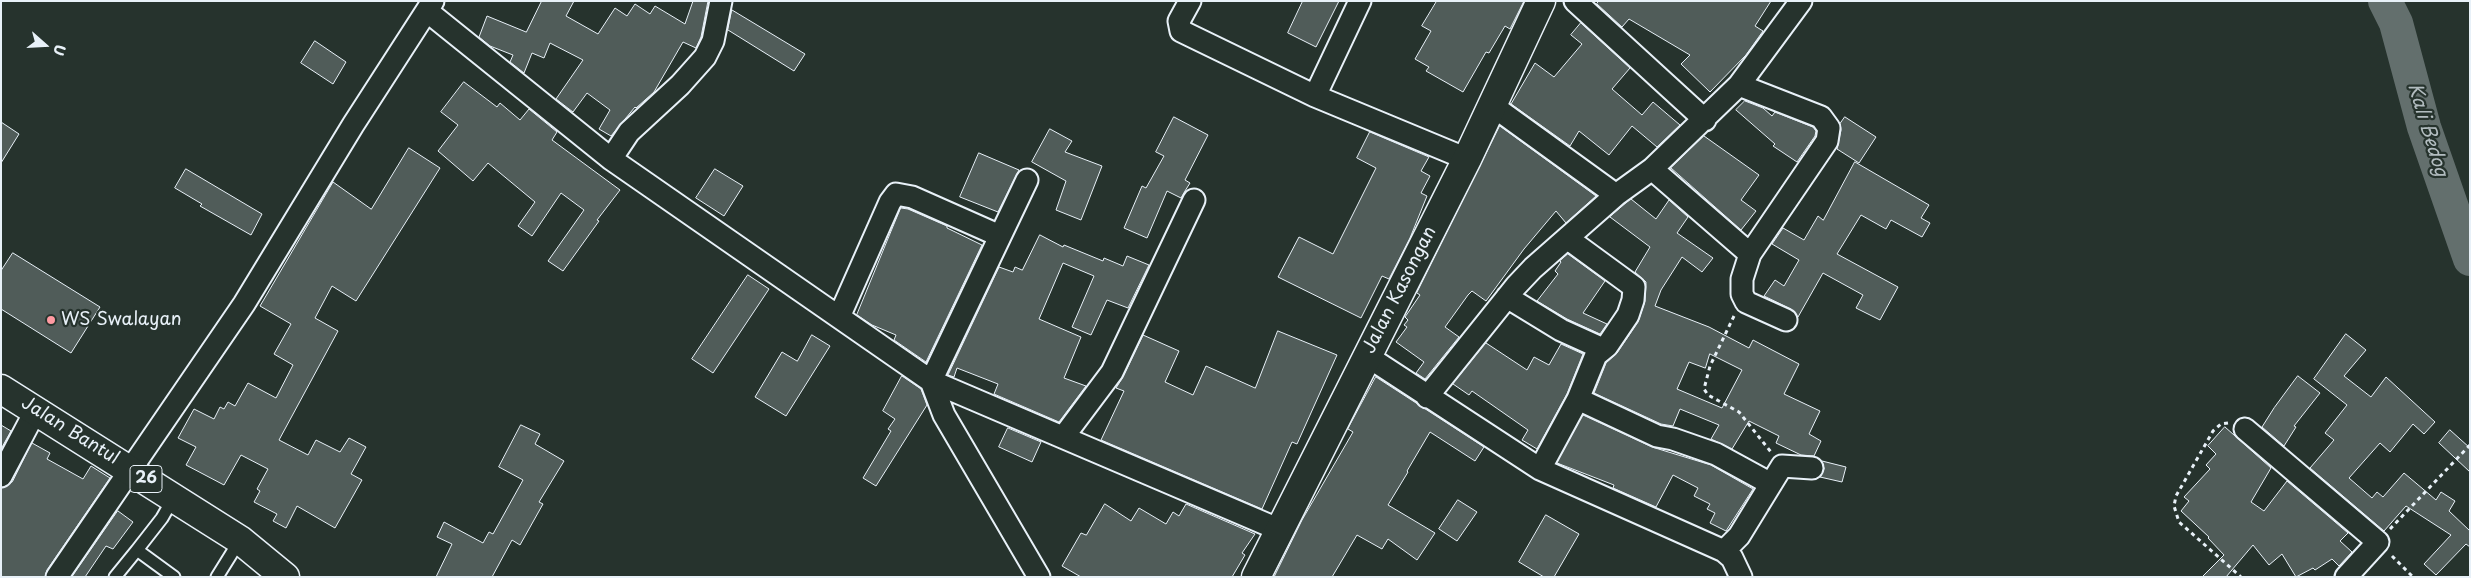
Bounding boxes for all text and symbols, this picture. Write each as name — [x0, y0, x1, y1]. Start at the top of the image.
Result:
north arrow — [20, 20, 70, 70]
text: U — [48, 42, 71, 59]
water label: Kali Bedog — [2402, 81, 2452, 179]
street label: Jalan Kasongan — [1359, 223, 1441, 357]
place label: WS Swalayan — [61, 309, 182, 331]
marker: WS Swalayan — [45, 314, 57, 326]
street label: Jalan Bantul — [17, 392, 123, 470]
road number: 26 — [130, 466, 162, 492]

